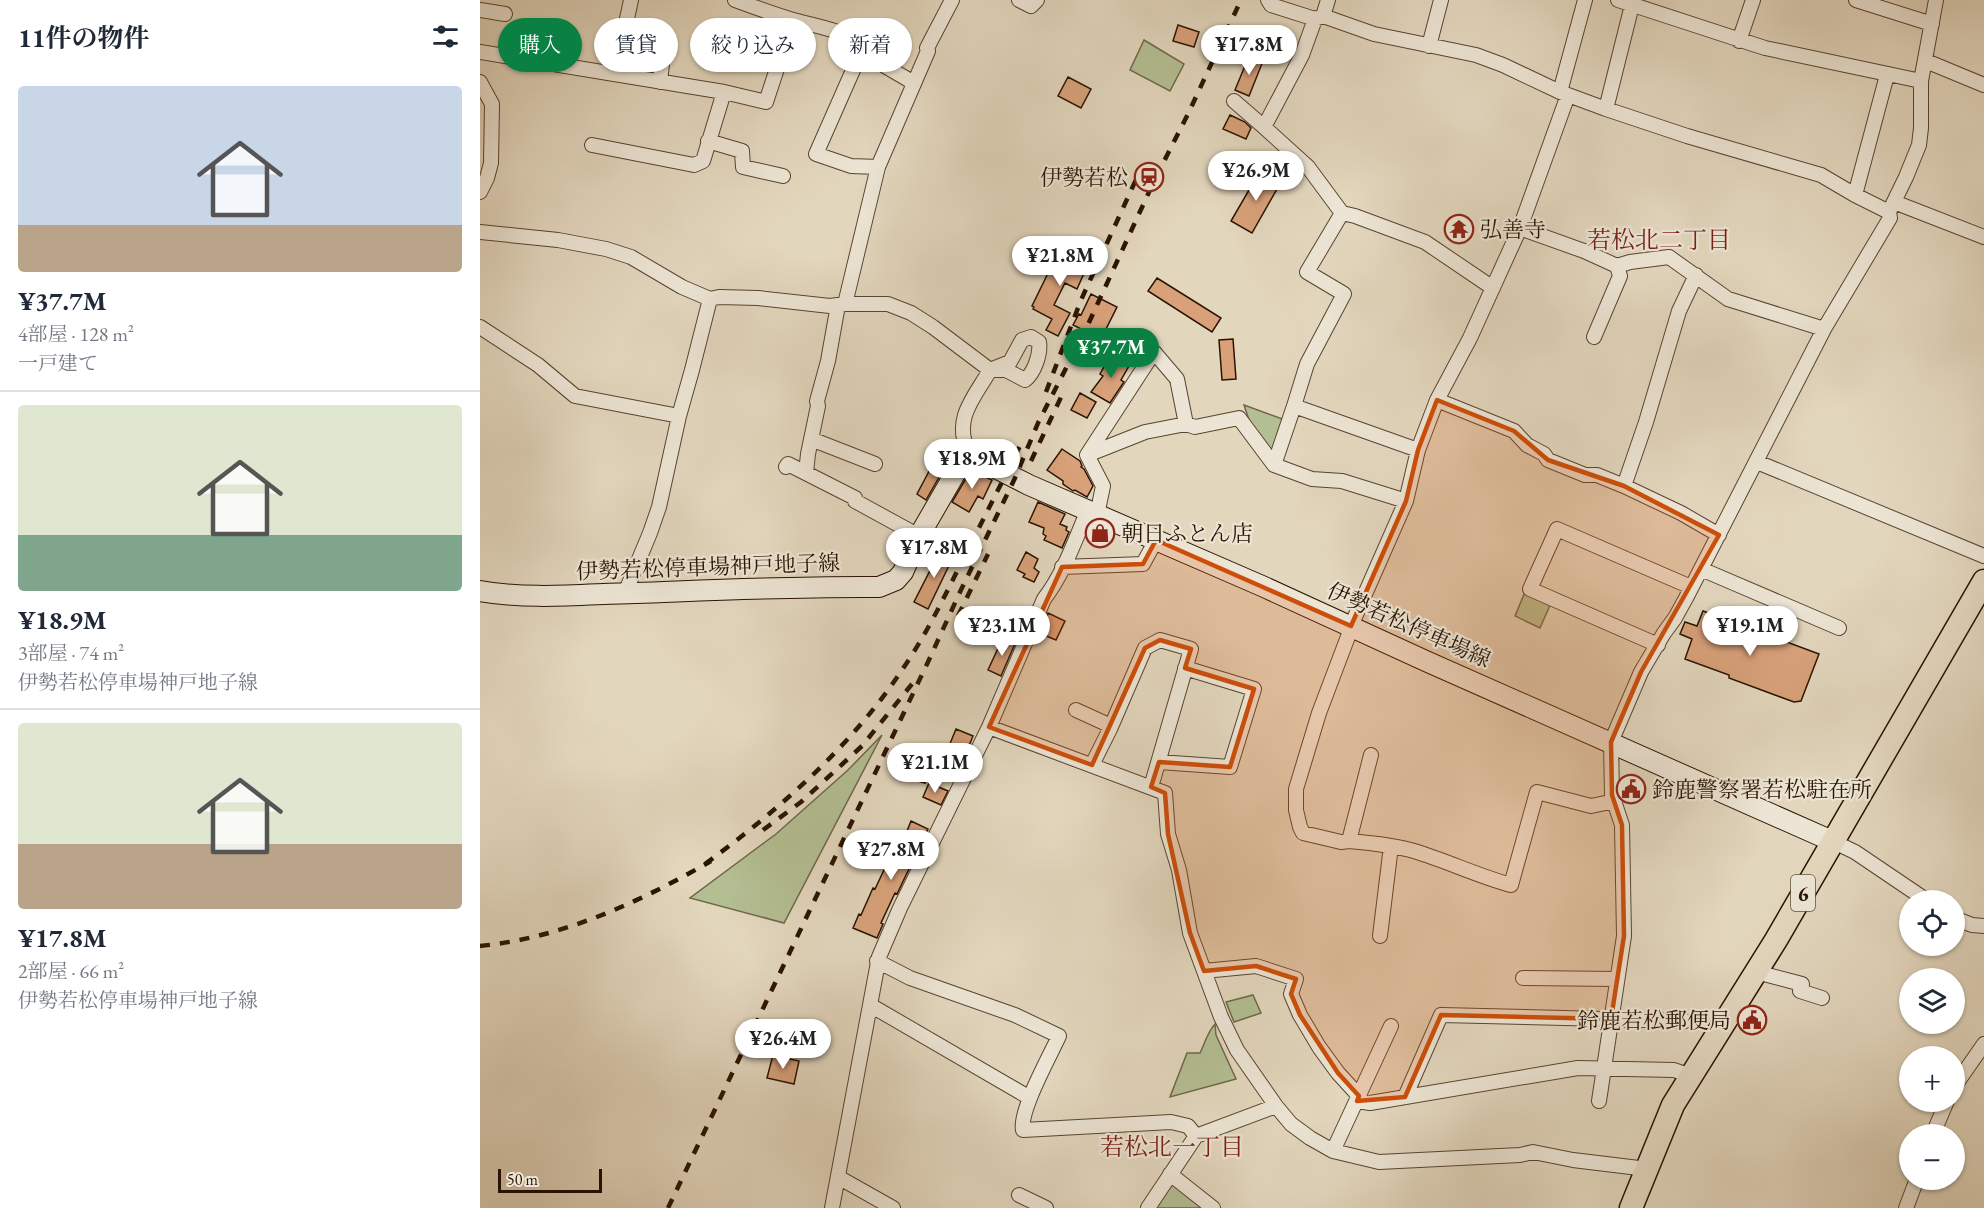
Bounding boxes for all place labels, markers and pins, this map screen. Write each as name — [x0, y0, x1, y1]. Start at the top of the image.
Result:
pin: ¥17.8M — [1200, 25, 1298, 76]
pin: ¥26.9M — [1207, 151, 1305, 202]
station icon: 伊勢若松 — [1133, 161, 1165, 193]
place label: 伊勢若松 — [1040, 163, 1128, 192]
temple icon: 弘善寺 — [1443, 213, 1475, 245]
place label: 弘善寺 — [1480, 215, 1546, 244]
pin: ¥21.8M — [1011, 236, 1109, 287]
pin: ¥37.7M — [1062, 328, 1160, 379]
pin: ¥18.9M — [923, 439, 1021, 490]
shop icon: 朝日ふとん店 — [1084, 517, 1116, 549]
place label: 朝日ふとん店 — [1121, 519, 1253, 548]
pin: ¥17.8M — [885, 528, 983, 579]
pin: ¥23.1M — [953, 606, 1051, 657]
pin: ¥19.1M — [1701, 606, 1799, 657]
pin: ¥21.1M — [886, 743, 984, 794]
public building icon: 鈴鹿警察署若松駐在所 — [1615, 773, 1647, 805]
place label: 鈴鹿警察署若松駐在所 — [1652, 775, 1872, 804]
pin: ¥27.8M — [842, 830, 940, 881]
public building icon: 鈴鹿若松郵便局 — [1736, 1004, 1768, 1036]
place label: 鈴鹿若松郵便局 — [1577, 1006, 1731, 1035]
pin: ¥26.4M — [734, 1019, 832, 1070]

